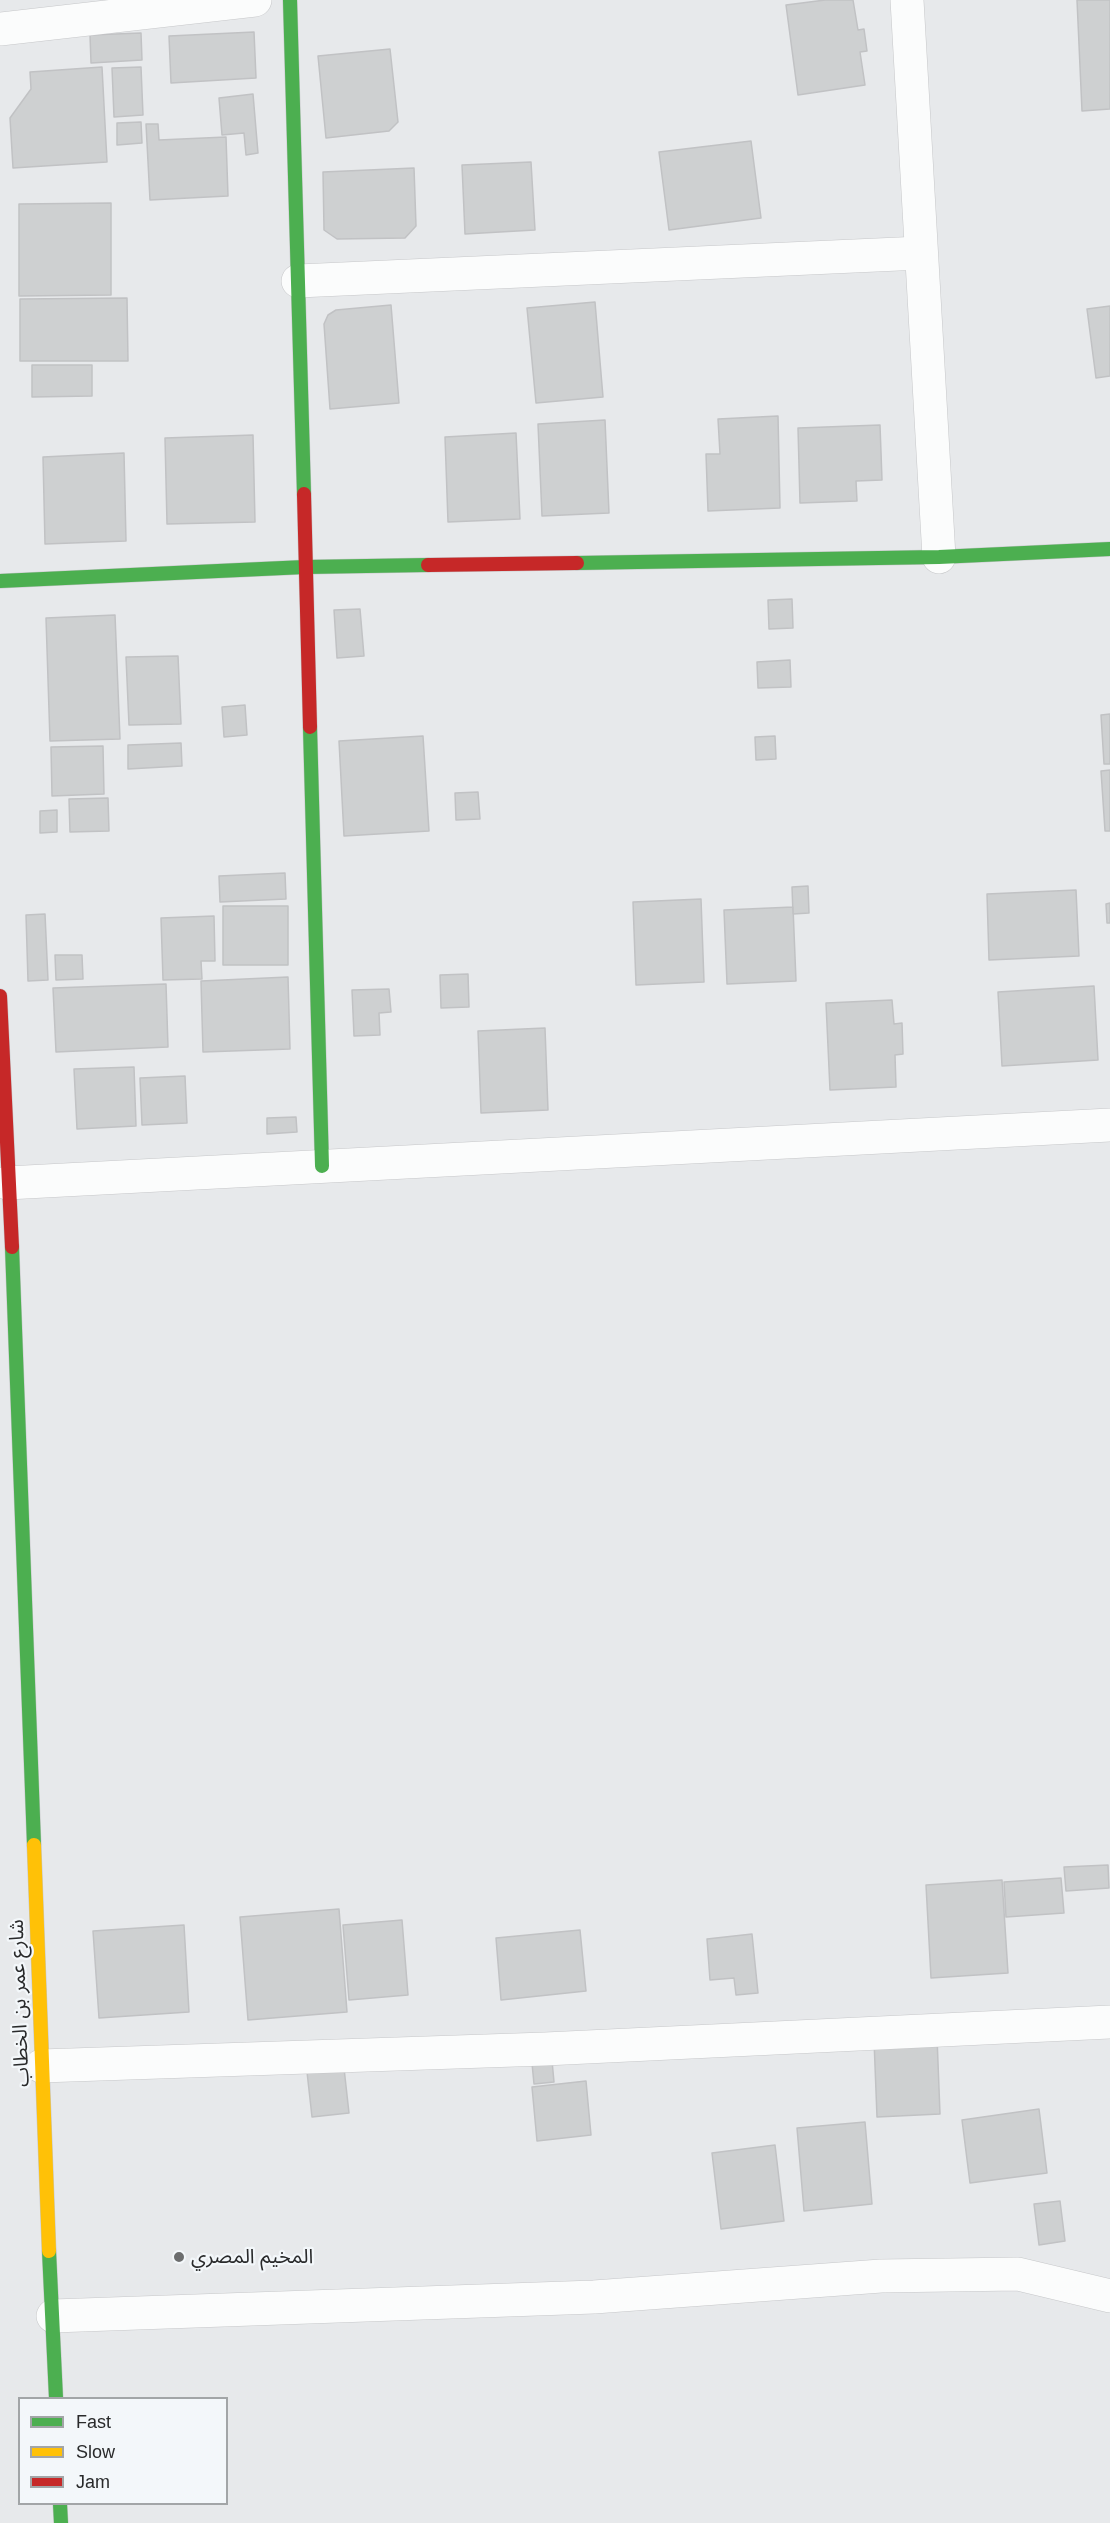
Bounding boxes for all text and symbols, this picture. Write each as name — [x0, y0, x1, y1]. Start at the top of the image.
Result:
street label: شارع عمر بن الخطاب — [5, 1919, 35, 2087]
place label: المخيم المصري — [191, 2245, 313, 2269]
marker: المخيم المصري — [172, 2250, 186, 2264]
legend — [18, 2397, 228, 2505]
text: Fast — [76, 2412, 111, 2432]
text: Slow — [76, 2442, 115, 2462]
text: Jam — [76, 2472, 110, 2492]

